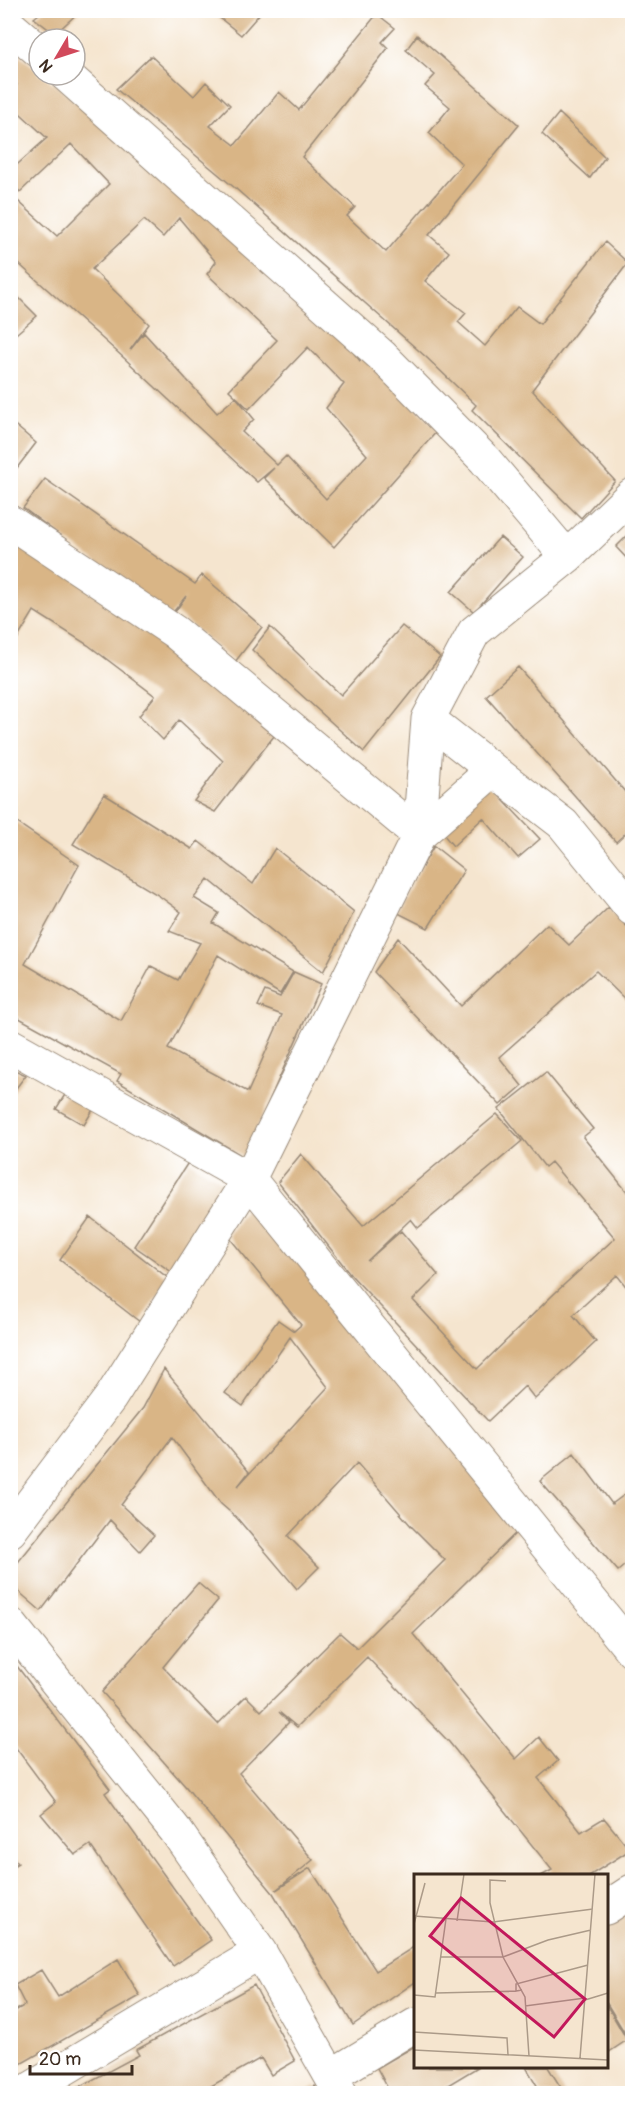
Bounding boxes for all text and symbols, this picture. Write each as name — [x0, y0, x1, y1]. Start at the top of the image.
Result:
north arrow — [27, 27, 87, 87]
text: N — [35, 55, 57, 76]
inset map — [414, 1874, 607, 2068]
scale bar — [30, 2038, 132, 2076]
text: 20 m — [39, 2048, 81, 2071]

